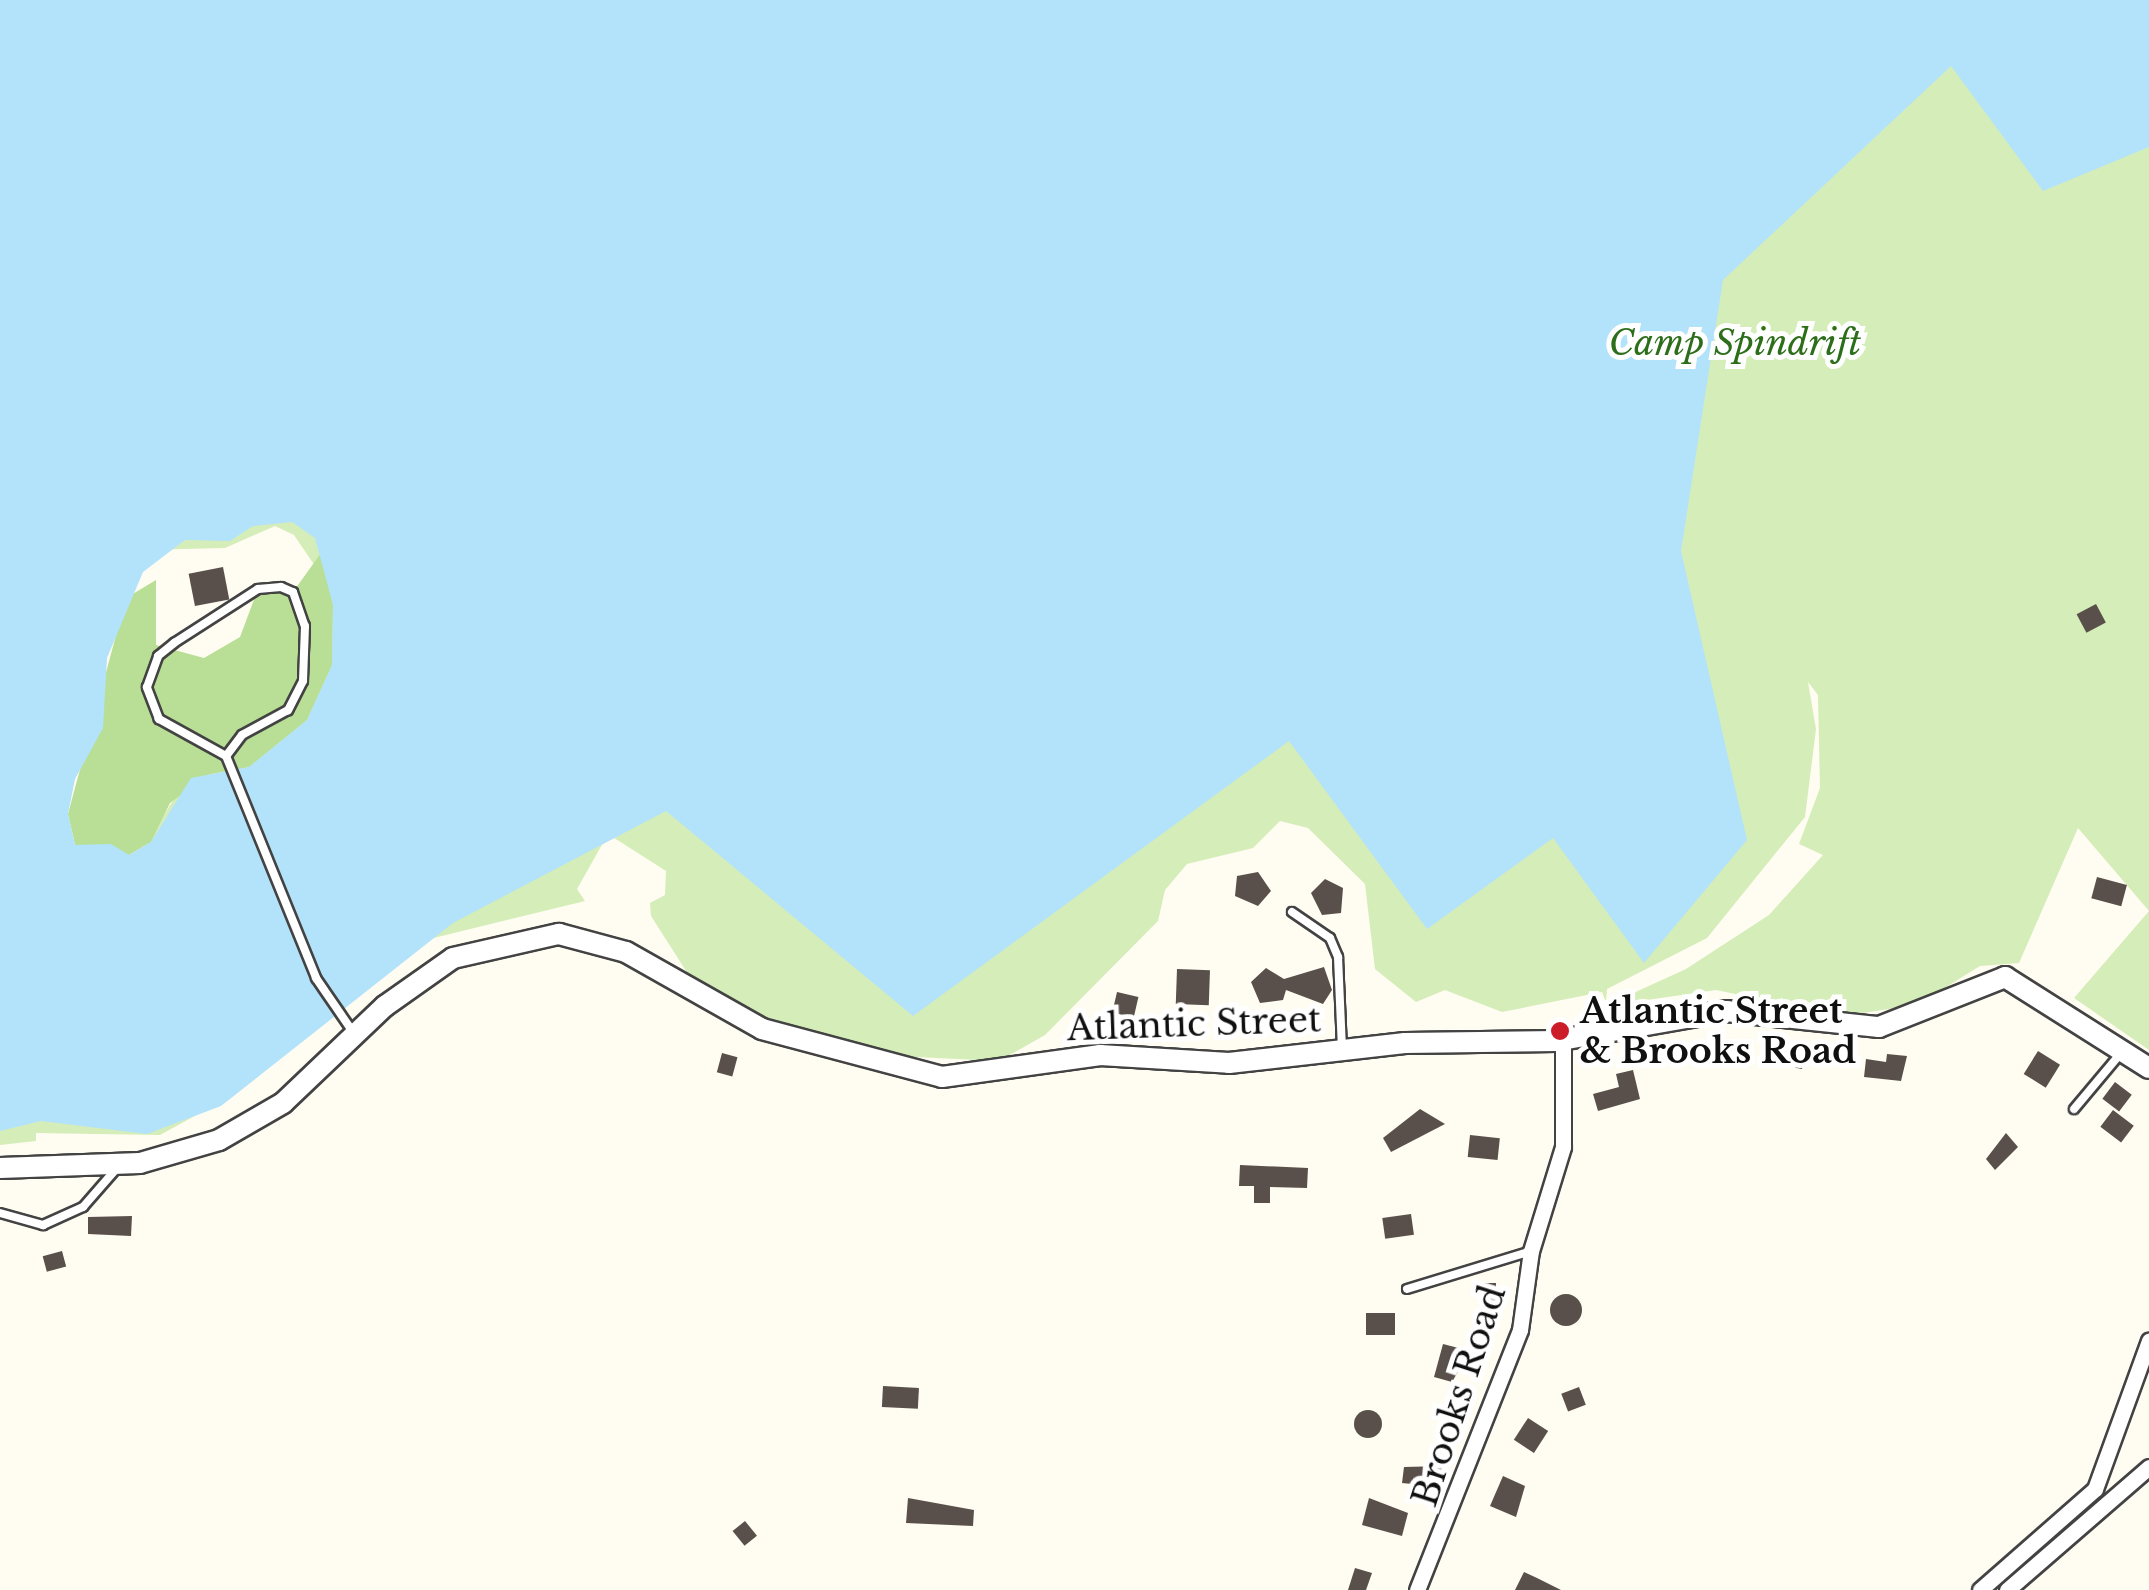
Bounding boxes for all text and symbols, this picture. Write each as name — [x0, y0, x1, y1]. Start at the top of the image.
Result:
park label: Camp Spindrift — [1609, 322, 1861, 364]
place label: Atlantic Street & Brooks Road — [1580, 990, 1856, 1072]
street label: Atlantic Street — [1066, 999, 1322, 1049]
marker: Atlantic Street & Brooks Road — [1549, 1020, 1571, 1042]
street label: Brooks Road — [1404, 1280, 1514, 1512]

